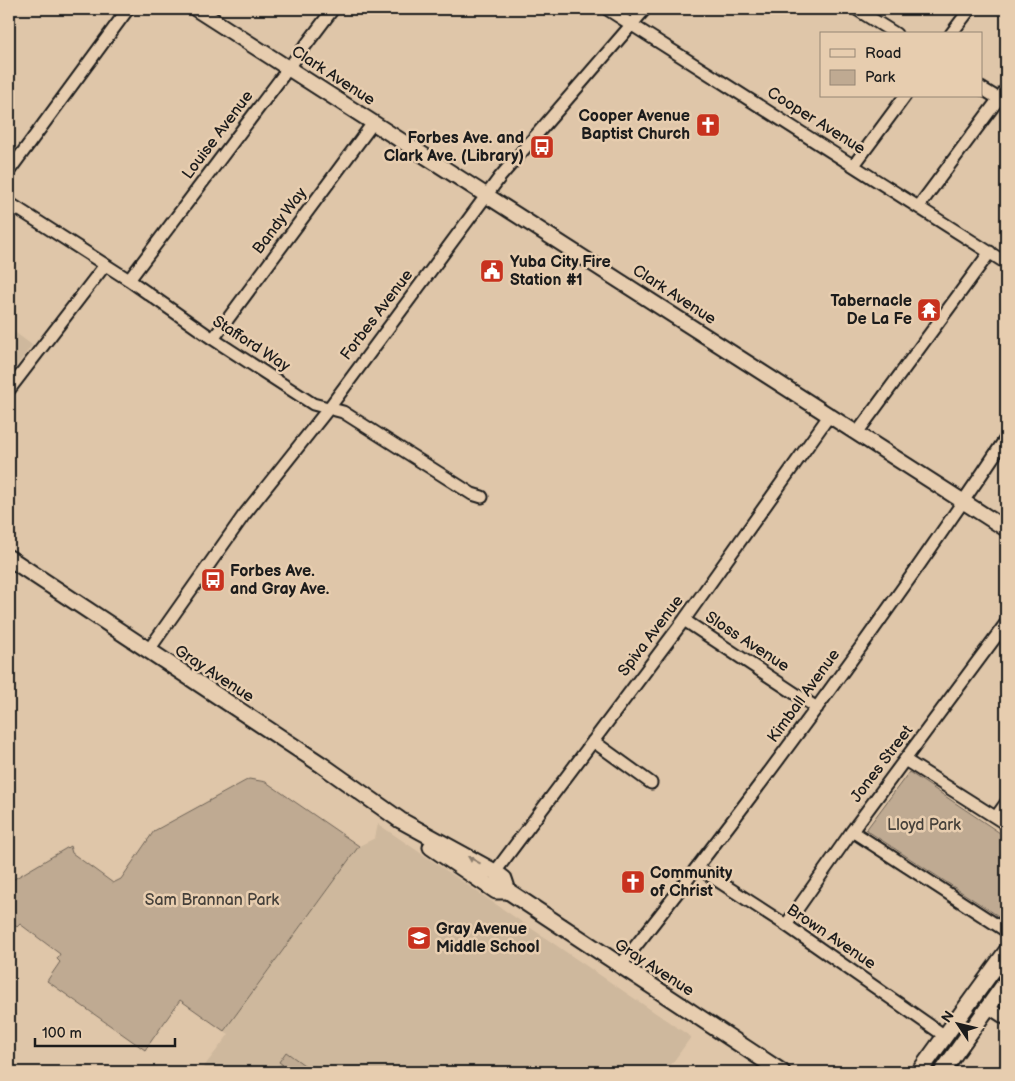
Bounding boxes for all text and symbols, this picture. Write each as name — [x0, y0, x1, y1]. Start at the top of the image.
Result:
legend — [820, 32, 982, 98]
street label: Clark Avenue — [288, 42, 379, 110]
text: Road — [865, 44, 901, 63]
text: Park — [865, 68, 896, 87]
street label: Cooper Avenue — [763, 83, 869, 159]
street label: Louise Avenue — [179, 87, 258, 183]
place label: Cooper Avenue Baptist Church — [578, 107, 690, 144]
church icon: Cooper Avenue Baptist Church — [695, 112, 721, 138]
place label: Forbes Ave. and Clark Ave. (Library) — [384, 129, 524, 166]
bus stop icon: Forbes Ave. and Clark Ave. (Library) — [529, 134, 555, 160]
street label: Bandy Way — [249, 184, 312, 258]
place label: Yuba City Fire Station #1 — [510, 253, 611, 290]
public building icon: Yuba City Fire Station #1 — [479, 258, 505, 284]
street label: Clark Avenue — [629, 261, 720, 329]
street label: Forbes Avenue — [337, 266, 417, 364]
place label: Tabernacle De La Fe — [830, 292, 912, 329]
temple icon: Tabernacle De La Fe — [916, 297, 942, 323]
street label: Stafford Way — [209, 312, 294, 377]
place label: Forbes Ave. and Gray Ave. — [230, 562, 330, 599]
bus stop icon: Forbes Ave. and Gray Ave. — [200, 567, 226, 593]
street label: Spiva Avenue — [614, 591, 688, 680]
street label: Sloss Avenue — [702, 608, 793, 676]
street label: Gray Avenue — [171, 641, 258, 707]
street label: Kimball Avenue — [764, 645, 845, 746]
street label: Jones Street — [847, 722, 917, 806]
park label: Lloyd Park — [887, 816, 961, 835]
one-way arrow — [467, 856, 480, 865]
place label: Community of Christ — [650, 864, 733, 901]
church icon: Community of Christ — [620, 869, 646, 895]
park label: Sam Brannan Park — [145, 891, 279, 910]
street label: Brown Avenue — [783, 900, 880, 974]
place label: Gray Avenue Middle School — [436, 920, 539, 957]
school or university icon: Gray Avenue Middle School — [406, 925, 432, 951]
street label: Gray Avenue — [611, 935, 698, 1001]
north arrow — [932, 998, 982, 1048]
text: N — [938, 1008, 958, 1026]
scale bar — [35, 1016, 175, 1048]
text: 100 m — [42, 1024, 82, 1043]

